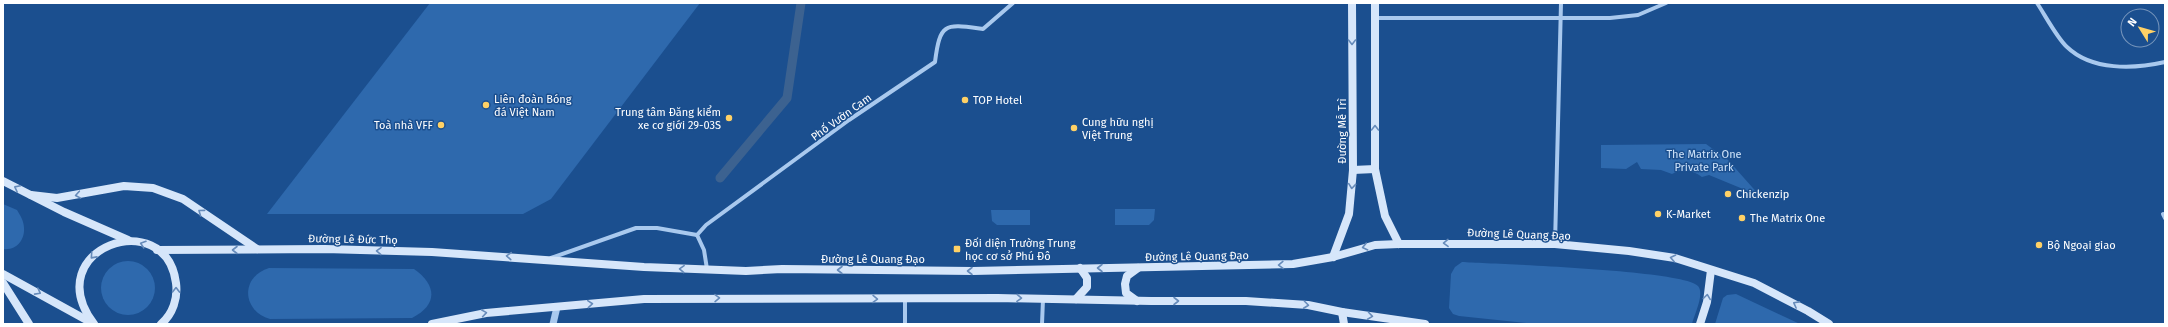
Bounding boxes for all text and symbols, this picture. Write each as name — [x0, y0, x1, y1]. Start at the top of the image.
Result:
north arrow — [2120, 8, 2160, 48]
text: N — [2125, 15, 2140, 29]
one-way arrow — [1348, 39, 1356, 45]
street label: Phố Vườn Cam — [809, 91, 874, 144]
place label: Liên đoàn Bóng đá Việt Nam — [494, 93, 572, 119]
place label: TOP Hotel — [973, 94, 1022, 107]
marker: TOP Hotel — [960, 95, 970, 105]
street label: Đường Mễ Trì — [1336, 98, 1349, 164]
marker: Liên đoàn Bóng đá Việt Nam — [481, 100, 491, 110]
place label: Trung tâm Đăng kiểm xe cơ giới 29-03S — [615, 105, 721, 132]
marker: Trung tâm Đăng kiểm xe cơ giới 29-03S — [724, 113, 734, 123]
place label: Cung hữu nghị Việt Trung — [1082, 116, 1154, 142]
place label: Toà nhà VFF — [374, 119, 434, 132]
marker: Toà nhà VFF — [436, 120, 446, 130]
marker: Cung hữu nghị Việt Trung — [1069, 123, 1079, 133]
one-way arrow — [1371, 125, 1379, 131]
park label: The Matrix One Private Park — [1666, 148, 1742, 174]
one-way arrow — [1347, 183, 1356, 189]
one-way arrow — [13, 185, 21, 193]
place label: Chickenzip — [1736, 188, 1789, 201]
marker: Chickenzip — [1723, 189, 1733, 199]
one-way arrow — [75, 191, 81, 199]
place label: K-Market — [1666, 208, 1711, 221]
one-way arrow — [198, 209, 205, 217]
marker: K-Market — [1653, 209, 1663, 219]
place label: The Matrix One — [1750, 212, 1825, 225]
marker: The Matrix One — [1737, 213, 1747, 223]
street label: Đường Lê Quang Đạo — [1467, 226, 1571, 243]
street label: Đường Lê Đức Thọ — [308, 232, 398, 247]
place label: Đối diện Trường Trung học cơ sở Phú Đô — [965, 237, 1076, 263]
one-way arrow — [1443, 239, 1449, 247]
place label: Bộ Ngoại giao — [2047, 239, 2116, 252]
one-way arrow — [139, 240, 146, 249]
marker: Bộ Ngoại giao — [2034, 240, 2044, 250]
one-way arrow — [1362, 243, 1368, 251]
marker: Đối diện Trường Trung học cơ sở Phú Đô — [952, 244, 962, 254]
one-way arrow — [232, 246, 238, 254]
one-way arrow — [376, 247, 382, 255]
street label: Đường Lê Quang Đạo — [1145, 249, 1249, 264]
one-way arrow — [91, 252, 98, 259]
one-way arrow — [506, 252, 512, 261]
street label: Đường Lê Quang Đạo — [821, 253, 925, 266]
one-way arrow — [1670, 255, 1677, 263]
one-way arrow — [1278, 260, 1284, 269]
one-way arrow — [679, 264, 685, 273]
one-way arrow — [1097, 264, 1103, 272]
one-way arrow — [837, 266, 843, 274]
one-way arrow — [967, 267, 973, 275]
one-way arrow — [172, 286, 180, 292]
one-way arrow — [34, 288, 41, 295]
one-way arrow — [714, 294, 720, 302]
one-way arrow — [1016, 294, 1022, 302]
one-way arrow — [1702, 294, 1711, 300]
one-way arrow — [872, 295, 878, 303]
one-way arrow — [1173, 297, 1179, 305]
one-way arrow — [587, 300, 593, 309]
one-way arrow — [1303, 300, 1309, 309]
one-way arrow — [1792, 301, 1800, 309]
one-way arrow — [481, 309, 487, 318]
one-way arrow — [1367, 311, 1373, 320]

